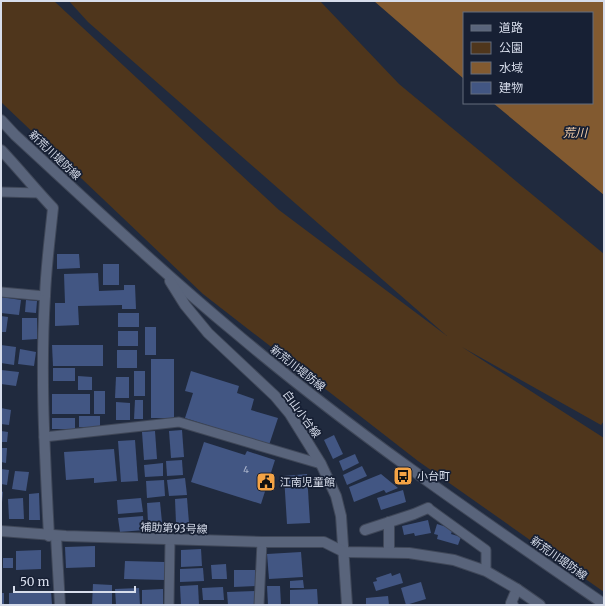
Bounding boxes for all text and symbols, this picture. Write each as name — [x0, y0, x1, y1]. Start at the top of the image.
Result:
legend — [463, 12, 593, 104]
text: 道路 — [499, 20, 523, 35]
text: 公園 — [499, 40, 523, 55]
text: 水域 — [499, 60, 523, 75]
text: 建物 — [499, 80, 523, 95]
water label: 荒川 — [563, 125, 589, 140]
street label: 新荒川堤防線 — [26, 127, 84, 183]
street label: 新荒川堤防線 — [268, 342, 328, 394]
street label: 白山小台線 — [280, 388, 324, 440]
house number: 4 — [243, 464, 249, 475]
bus stop icon: 小台町 — [392, 465, 414, 487]
place label: 小台町 — [417, 469, 450, 483]
public building icon: 江南児童館 — [255, 471, 277, 493]
place label: 江南児童館 — [280, 475, 335, 489]
street label: 補助第93号線 — [140, 520, 208, 536]
street label: 新荒川堤防線 — [528, 533, 590, 583]
scale bar — [14, 568, 135, 594]
text: 50 m — [20, 574, 49, 589]

